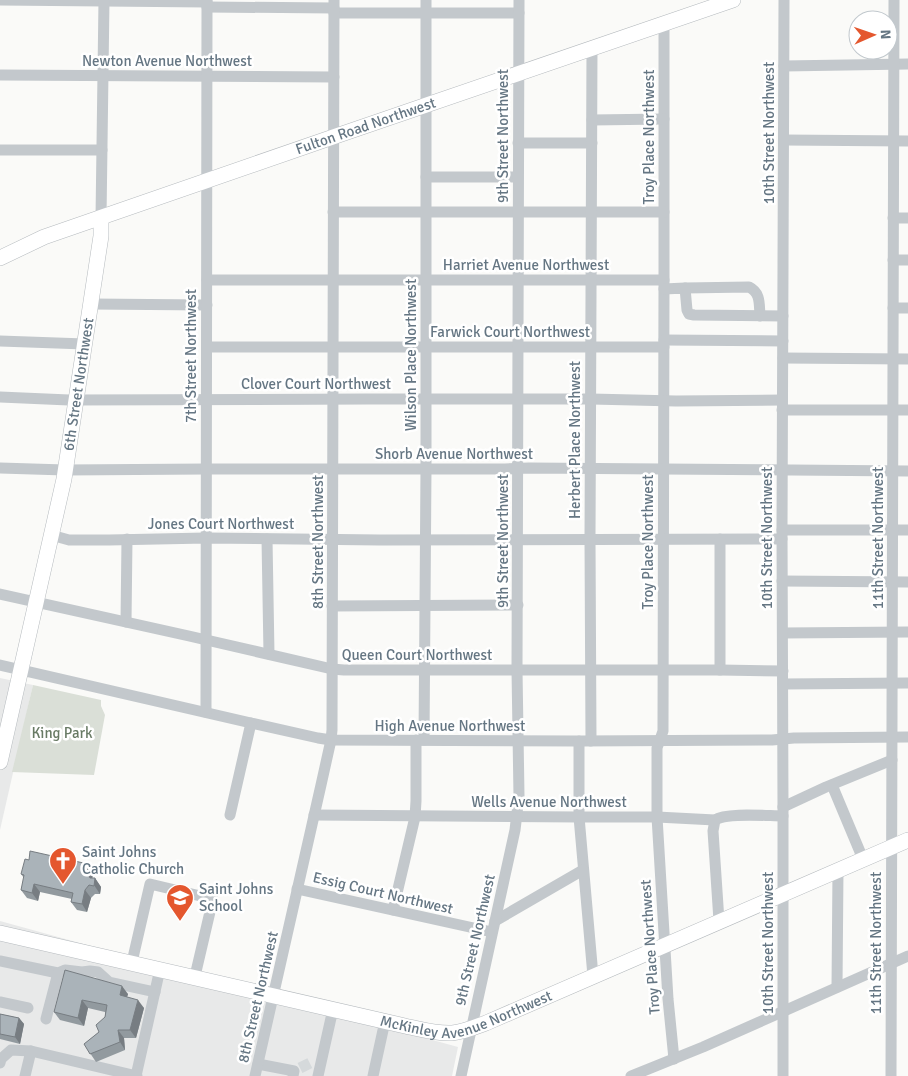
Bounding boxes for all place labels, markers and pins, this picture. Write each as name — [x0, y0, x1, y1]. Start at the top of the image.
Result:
place label: Saint Johns Catholic Church — [82, 843, 184, 878]
church icon: Saint Johns Catholic Church — [48, 846, 78, 885]
place label: Saint Johns School — [199, 880, 274, 915]
school or university icon: Saint Johns School — [165, 883, 195, 922]

